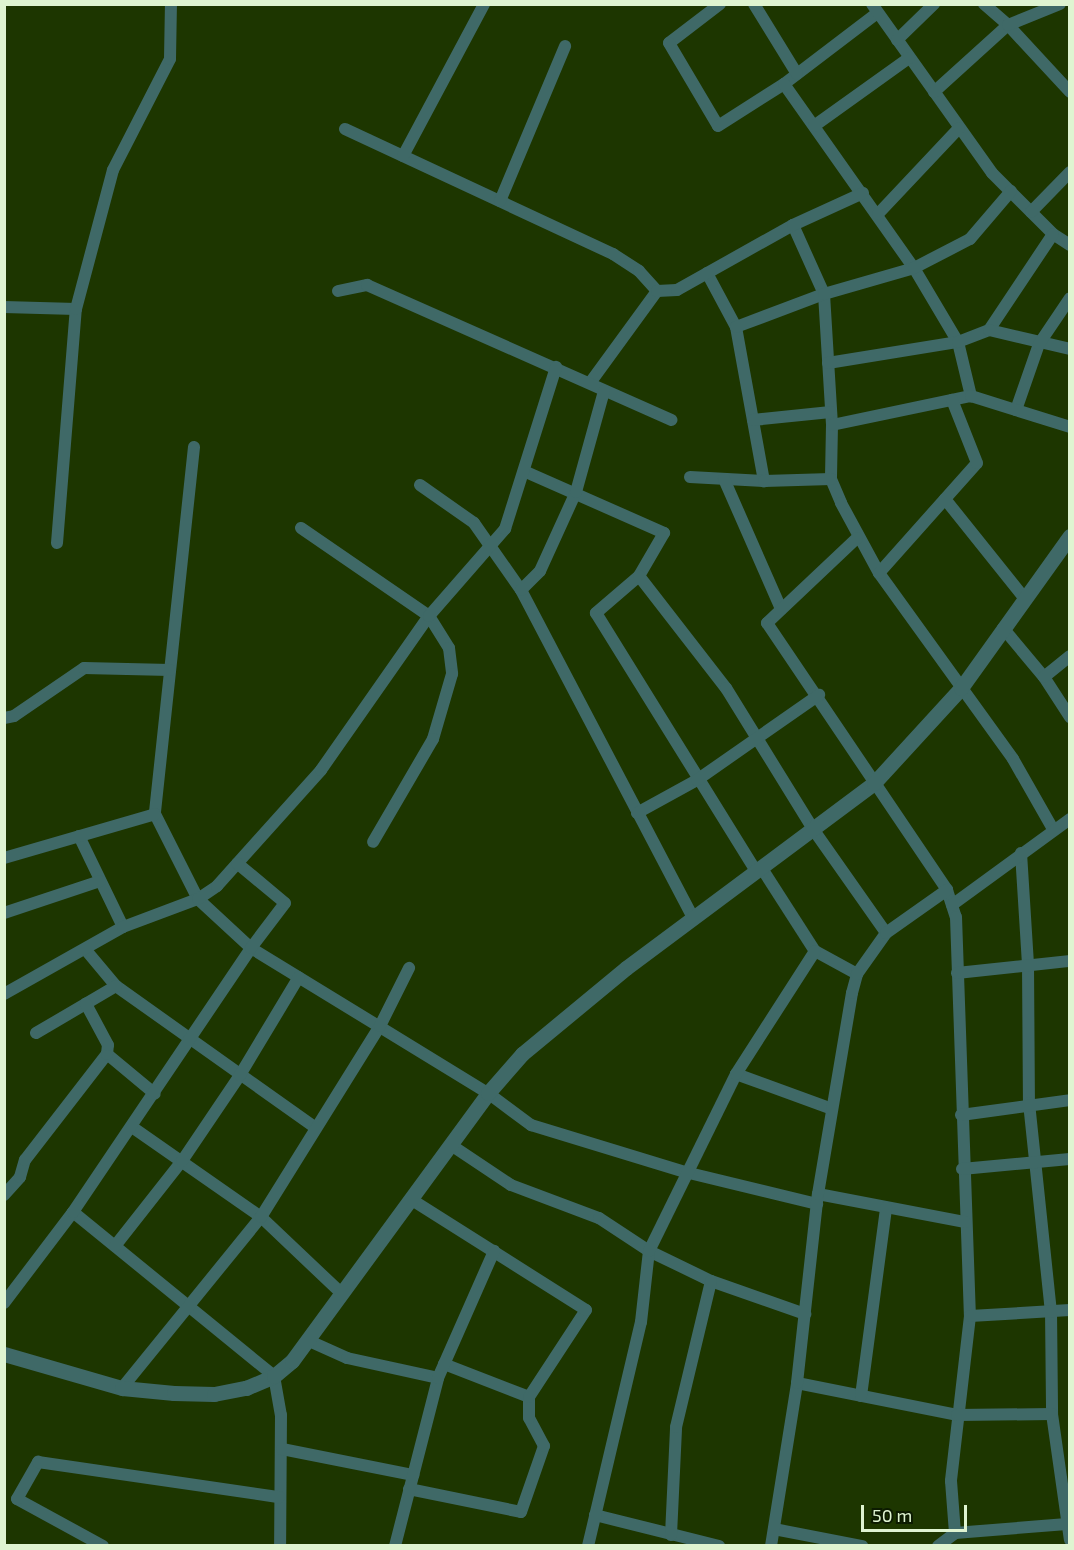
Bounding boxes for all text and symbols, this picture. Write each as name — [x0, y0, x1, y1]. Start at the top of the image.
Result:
scale bar — [864, 1493, 970, 1531]
text: 50 m — [872, 1504, 912, 1526]

